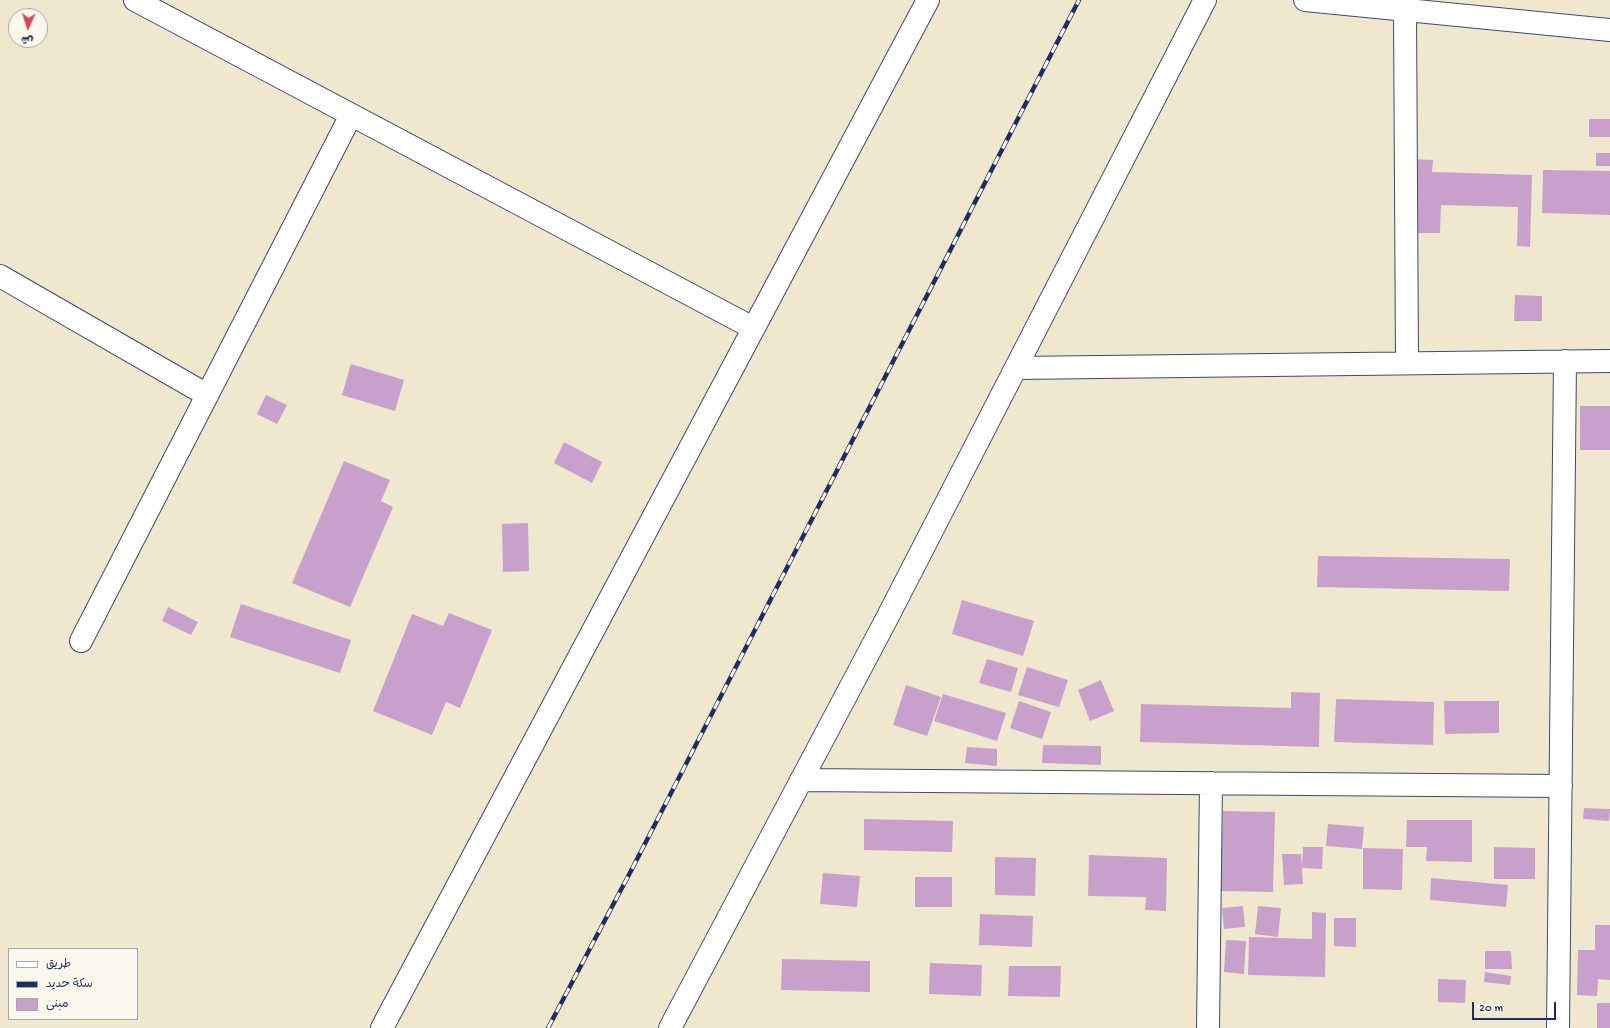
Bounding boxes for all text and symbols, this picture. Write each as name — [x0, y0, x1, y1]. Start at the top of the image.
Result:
north arrow — [8, 8, 48, 48]
text: ش — [21, 33, 34, 45]
legend — [8, 948, 138, 1020]
text: طريق — [46, 958, 71, 972]
text: سكة حديد — [46, 978, 93, 992]
scale bar — [1474, 994, 1558, 1020]
text: مبنى — [46, 998, 69, 1012]
text: 20 m — [1479, 1002, 1503, 1016]

